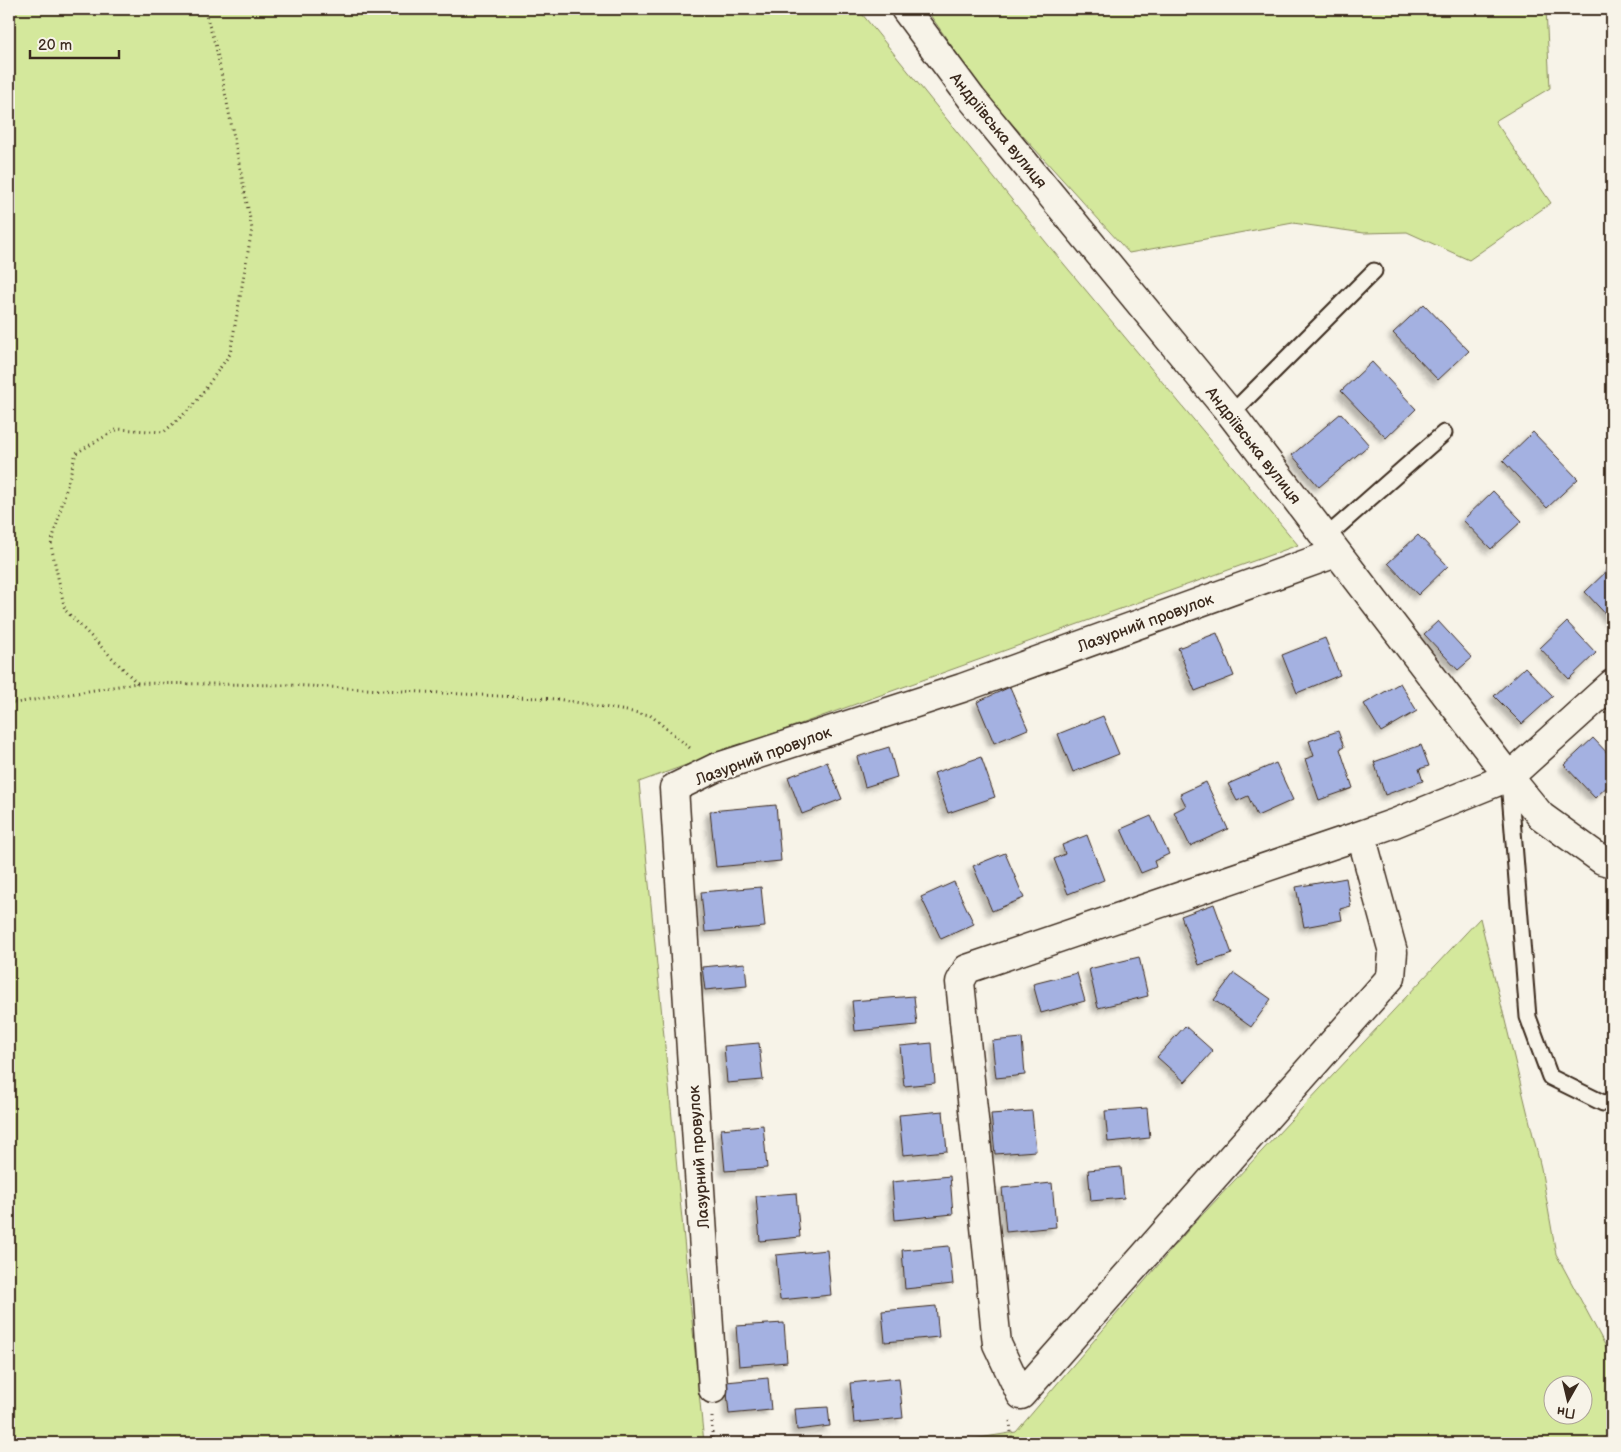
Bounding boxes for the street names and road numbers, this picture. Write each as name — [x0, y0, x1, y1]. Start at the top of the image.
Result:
street label: Андріївська вулиця — [945, 68, 1050, 193]
street label: Андріївська вулиця — [1201, 383, 1305, 508]
street label: Лазурний провулок — [1074, 590, 1217, 657]
street label: Лазурний провулок — [692, 723, 835, 790]
street label: Лазурний провулок — [685, 1084, 714, 1230]

